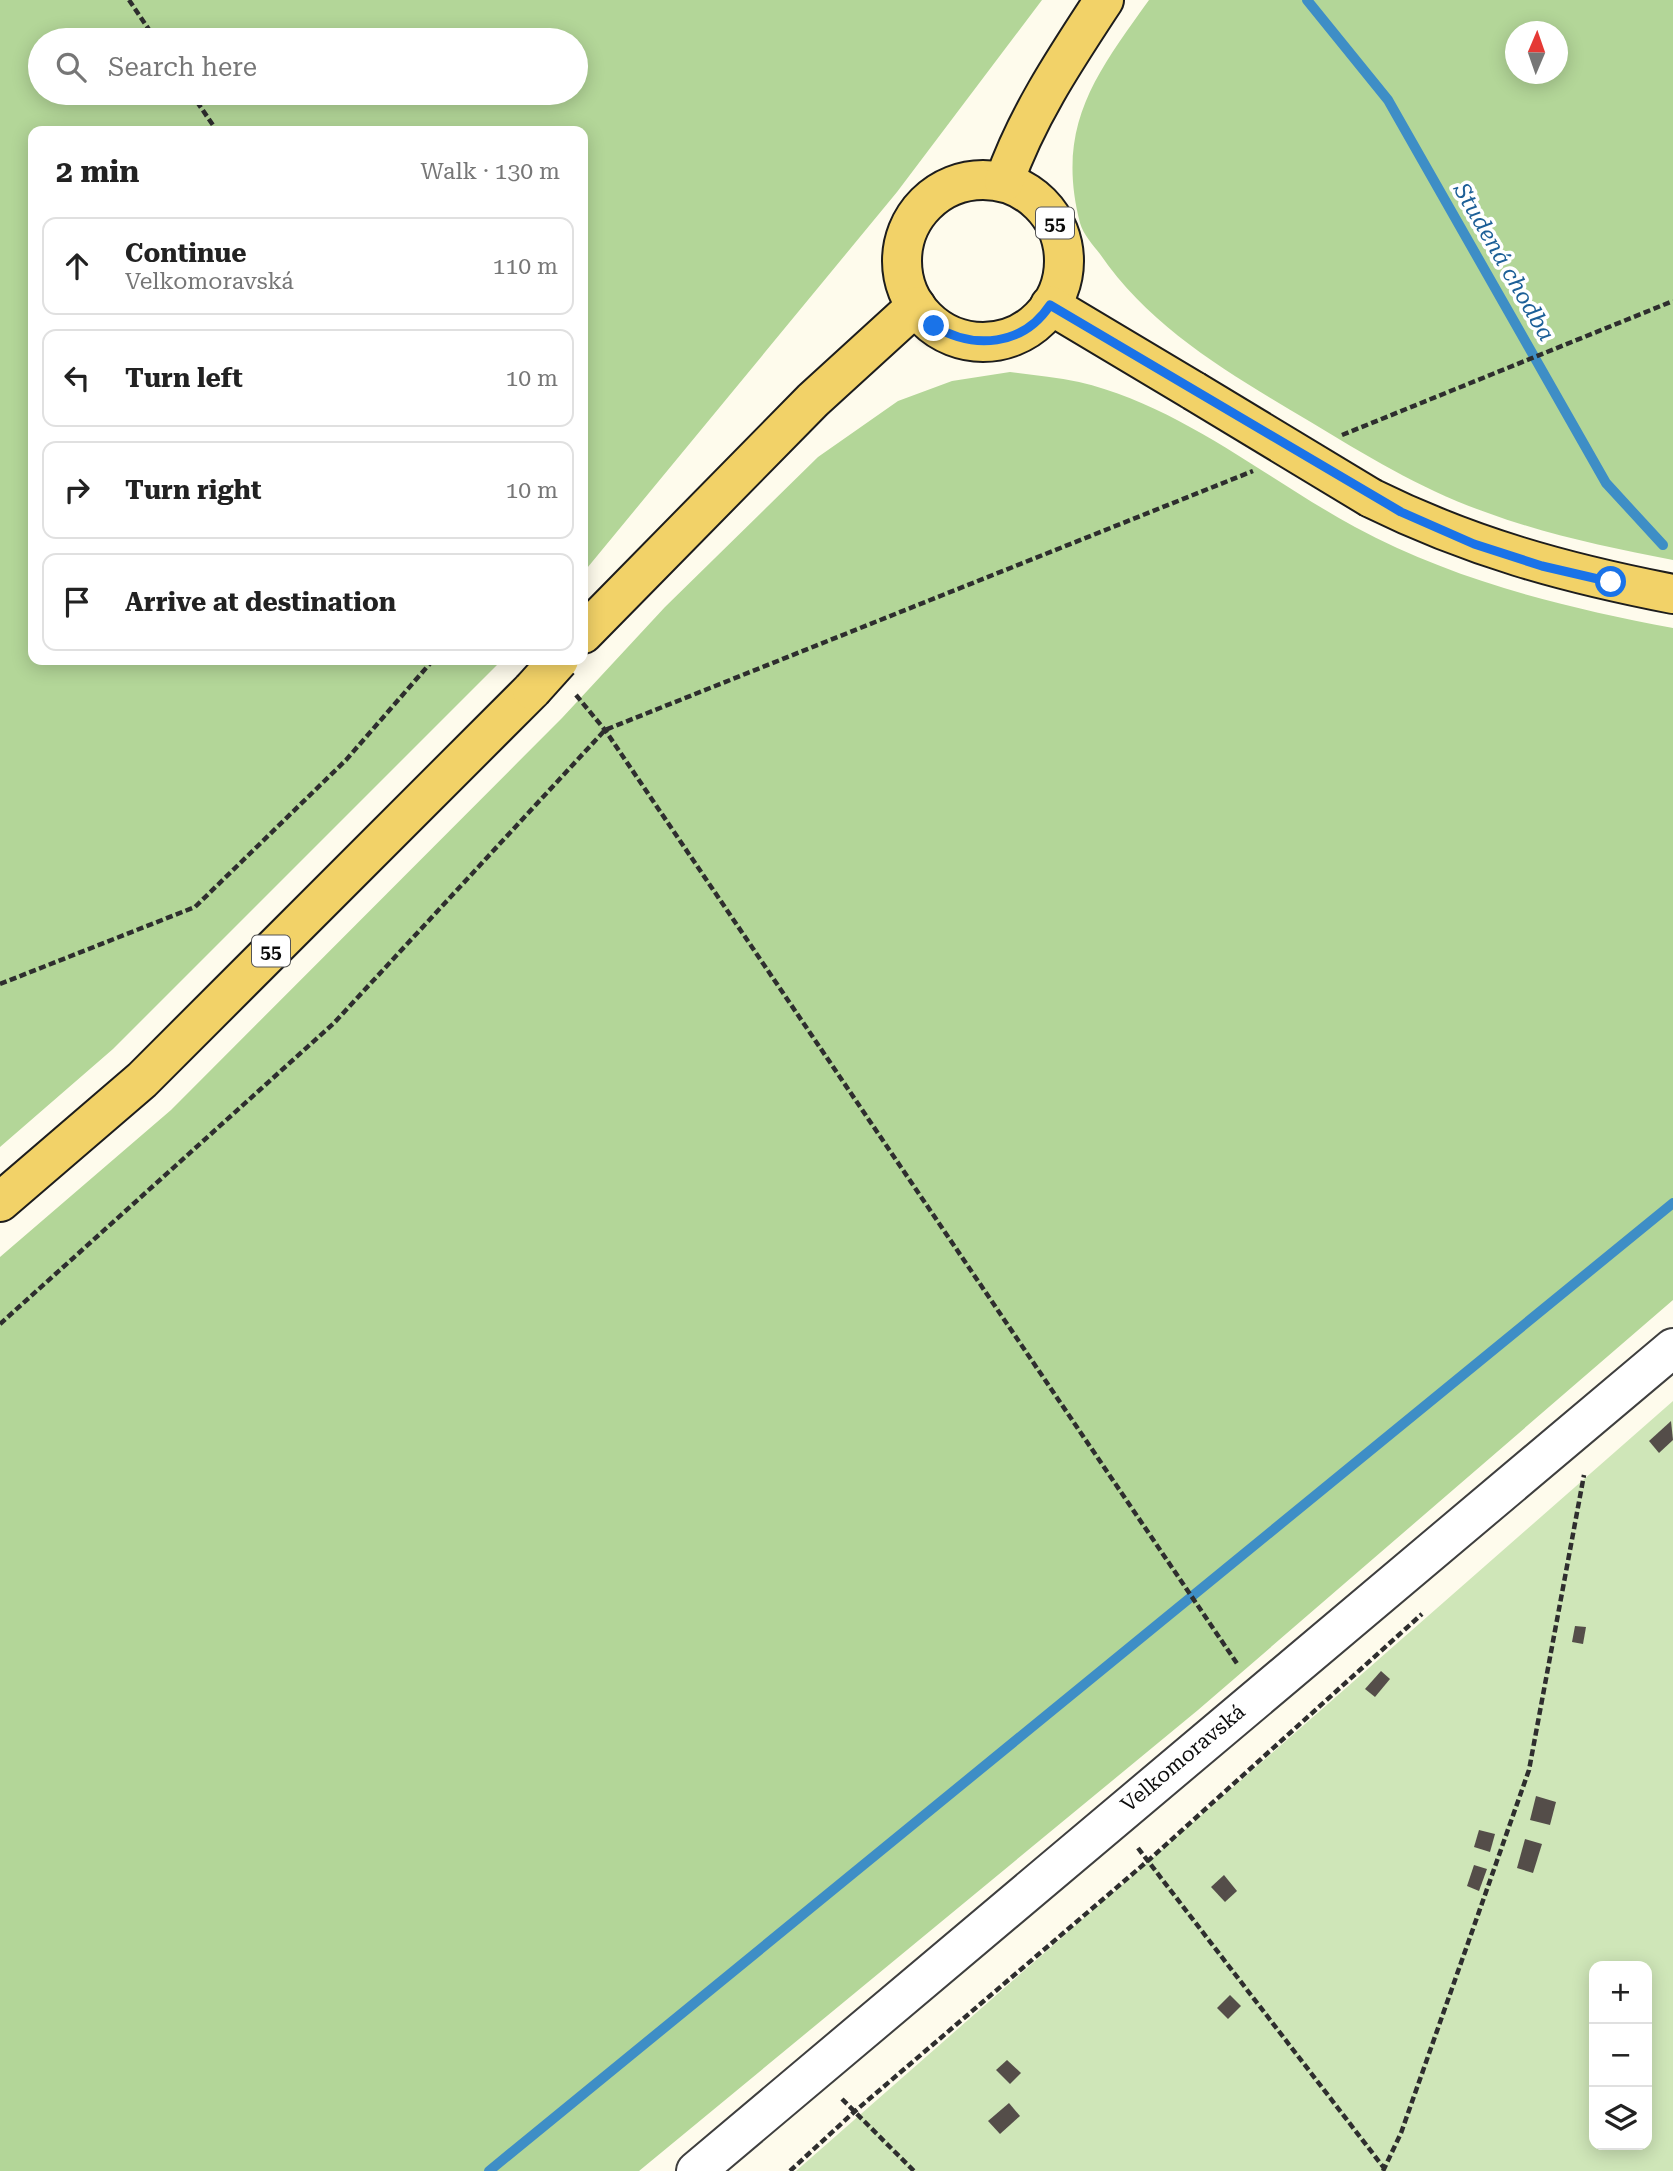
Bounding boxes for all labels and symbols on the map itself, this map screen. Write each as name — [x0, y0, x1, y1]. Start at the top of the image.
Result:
north arrow — [1505, 21, 1568, 84]
water label: Studená chodba — [1447, 177, 1560, 346]
road number: 55 — [1036, 208, 1074, 238]
route end — [918, 310, 949, 341]
route start — [1595, 566, 1626, 597]
road number: 55 — [252, 936, 290, 967]
street label: Velkomoravská — [1116, 1699, 1250, 1817]

